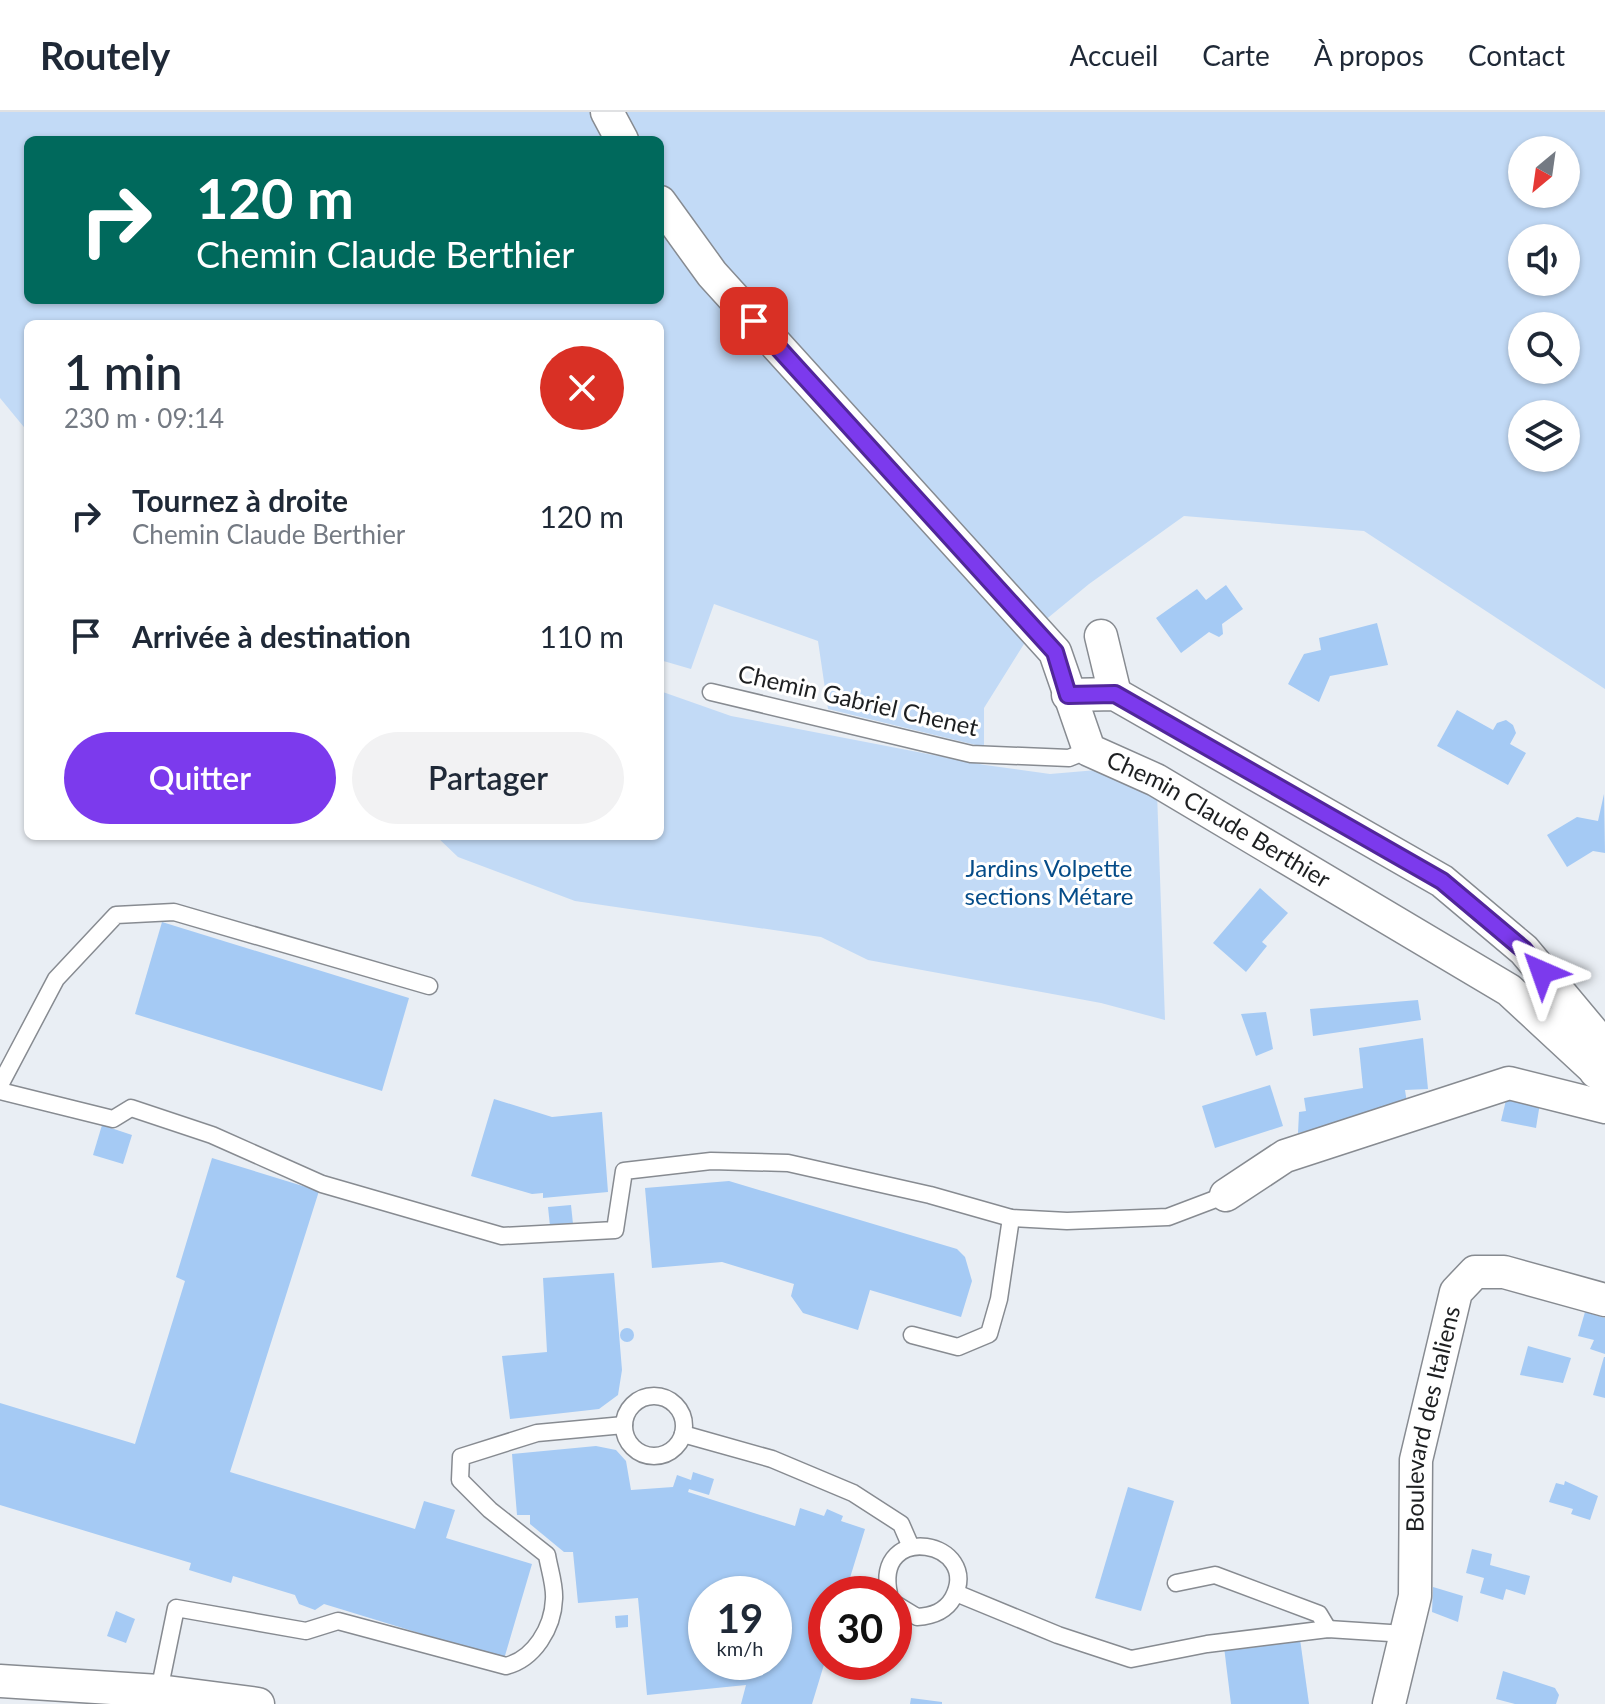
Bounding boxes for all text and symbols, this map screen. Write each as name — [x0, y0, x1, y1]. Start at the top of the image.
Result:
text: Routely — [40, 32, 170, 78]
text: Accueil — [1069, 38, 1158, 72]
text: Carte — [1202, 38, 1270, 72]
text: À propos — [1314, 38, 1424, 72]
text: Contact — [1468, 38, 1565, 72]
north arrow — [1508, 136, 1580, 208]
map controls — [1508, 136, 1580, 472]
text: 120 m — [196, 164, 354, 231]
icon: right — [64, 168, 168, 272]
button: sound — [1508, 224, 1580, 296]
text: Chemin Claude Berthier — [196, 232, 574, 276]
pin — [720, 287, 788, 355]
icon: arrive — [732, 299, 776, 343]
button: search — [1508, 312, 1580, 384]
text: 1 min — [64, 343, 182, 400]
button: close — [540, 346, 624, 430]
button: layers — [1508, 400, 1580, 472]
text: 230 m · 09:14 — [64, 402, 224, 434]
text: Tournez à droite — [132, 482, 348, 518]
icon: right — [64, 494, 108, 538]
text: 120 m — [539, 498, 624, 534]
text: Chemin Claude Berthier — [132, 518, 405, 550]
icon: arrive — [64, 614, 108, 658]
text: Arrivée à destination — [132, 618, 411, 654]
text: 110 m — [539, 618, 624, 654]
street label: Chemin Gabriel Chenet — [735, 658, 982, 741]
button: Quitter — [64, 732, 336, 824]
button: Partager — [352, 732, 624, 824]
street label: Chemin Claude Berthier — [1103, 744, 1336, 894]
park label: Jardins Volpette sections Métare — [965, 853, 1133, 910]
position arrow — [1500, 930, 1584, 1014]
street label: Boulevard des Italiens — [1399, 1303, 1465, 1532]
speed limit sign: 30 — [808, 1576, 912, 1680]
text: 19 — [717, 1594, 763, 1642]
text: km/h — [717, 1636, 763, 1660]

